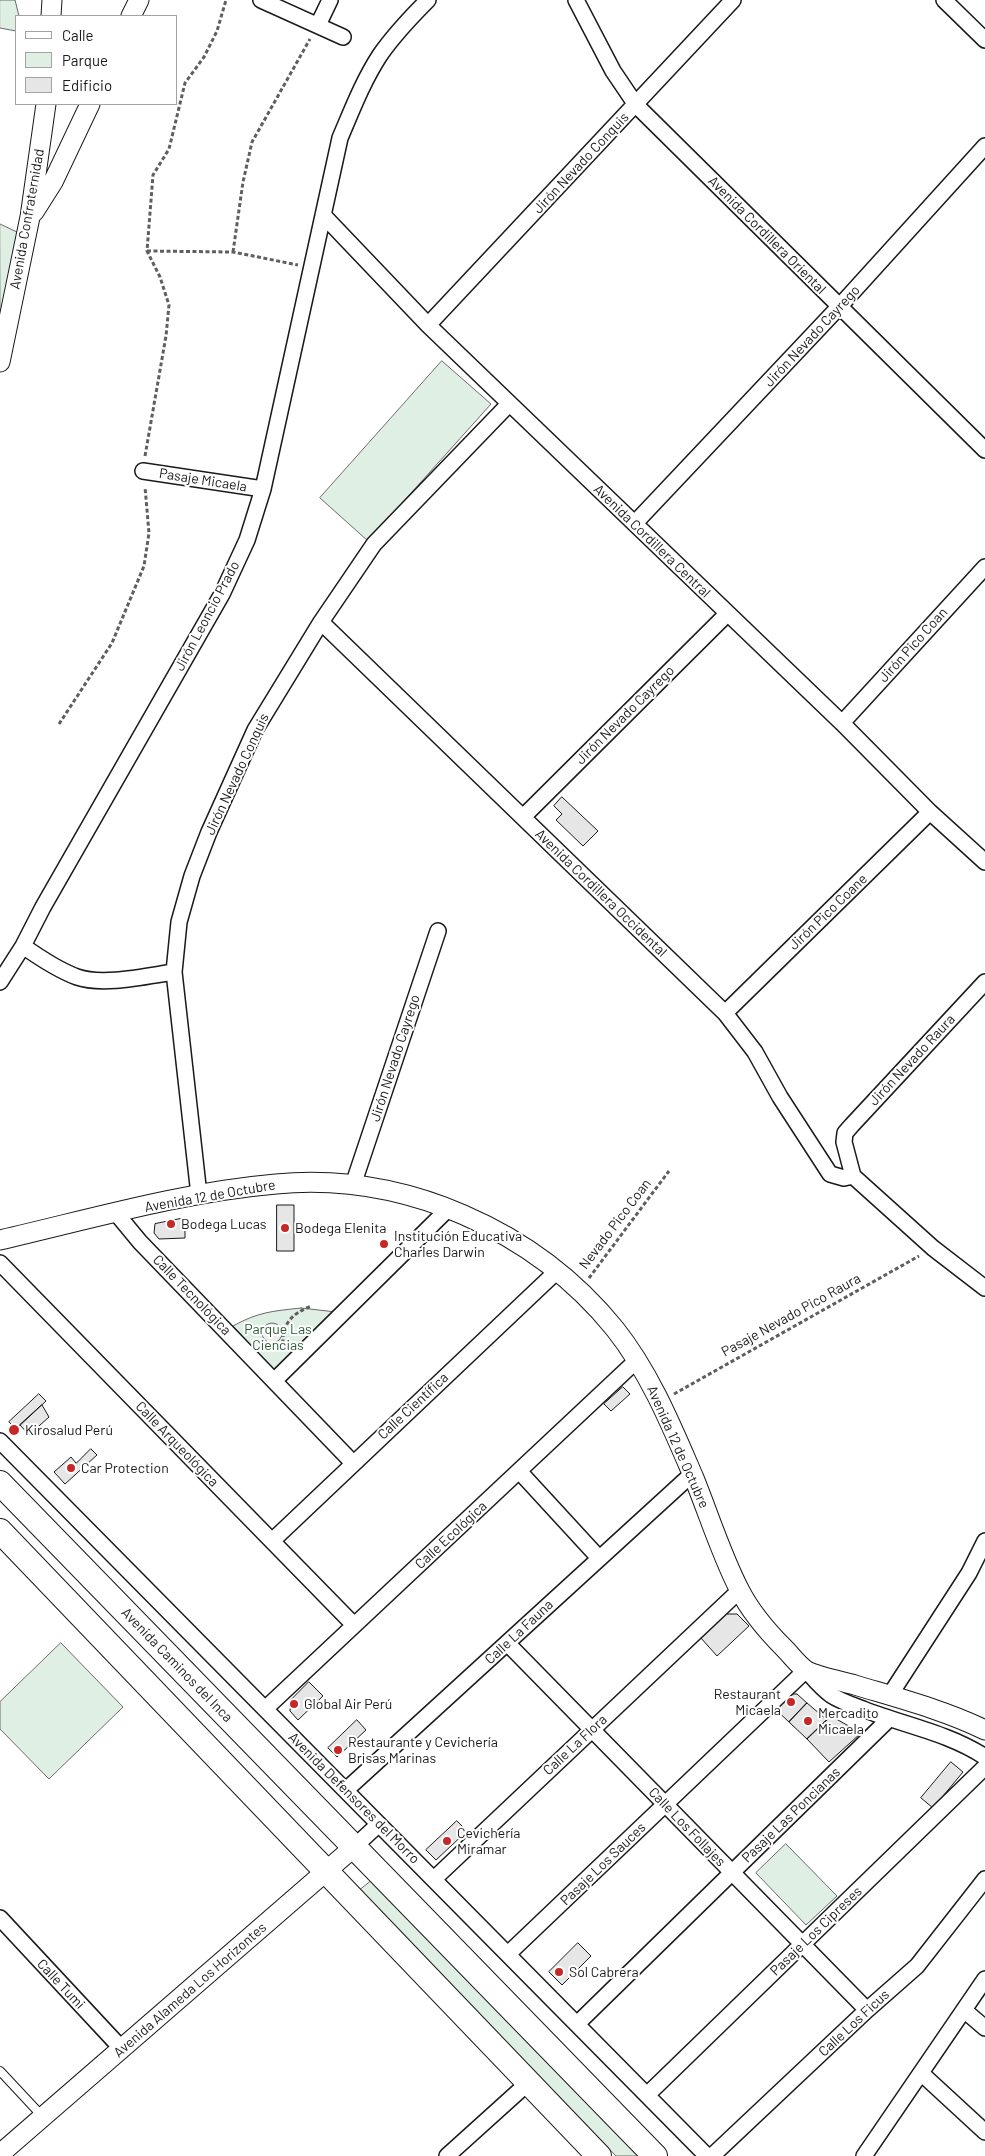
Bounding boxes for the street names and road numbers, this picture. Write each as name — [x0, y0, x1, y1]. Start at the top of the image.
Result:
street label: Jirón Nevado Conquis — [530, 109, 632, 217]
street label: Avenida Confraternidad — [6, 147, 48, 291]
street label: Avenida Cordillera Oriental — [705, 173, 829, 297]
street label: Jirón Nevado Cayrego — [761, 282, 863, 390]
street label: Pasaje Micaela — [158, 465, 248, 495]
street label: Avenida Cordillera Central — [590, 481, 714, 601]
street label: Jirón Leoncio Prado — [171, 558, 243, 674]
street label: Jirón Pico Coan — [875, 604, 951, 686]
street label: Jirón Nevado Cayrego — [572, 662, 678, 768]
street label: Jirón Nevado Conquis — [201, 711, 273, 837]
street label: Avenida Cordillera Occidental — [532, 826, 670, 960]
street label: Jirón Pico Coane — [785, 870, 871, 954]
street label: Jirón Nevado Cayrego — [367, 992, 423, 1124]
street label: Jirón Nevado Raura — [865, 1011, 959, 1109]
street label: Nevado Pico Coan — [576, 1175, 654, 1273]
street label: Avenida 12 de Octubre — [143, 1176, 277, 1216]
street label: Calle Tecnológica — [149, 1251, 235, 1339]
street label: Pasaje Nevado Pico Raura — [719, 1270, 863, 1360]
street label: Calle Científica — [374, 1369, 452, 1443]
street label: Avenida 12 de Octubre — [643, 1383, 713, 1511]
street label: Calle Arqueológica — [132, 1398, 222, 1490]
street label: Calle Ecológica — [412, 1498, 490, 1572]
street label: Calle La Fauna — [481, 1596, 557, 1668]
street label: Avenida Caminos del Inca — [118, 1604, 236, 1726]
street label: Calle La Flora — [540, 1711, 610, 1779]
street label: Avenida Defensores del Morro — [285, 1729, 423, 1867]
street label: Pasaje Las Poncianas — [738, 1764, 844, 1866]
street label: Calle Los Follajes — [645, 1784, 729, 1870]
street label: Pasaje Los Sauces — [557, 1819, 649, 1909]
street label: Pasaje Los Cipreses — [767, 1883, 865, 1979]
street label: Avenida Alameda Los Horizontes — [110, 1919, 270, 2061]
street label: Calle Tumi — [34, 1955, 88, 2013]
street label: Calle Los Ficus — [815, 1986, 893, 2060]

